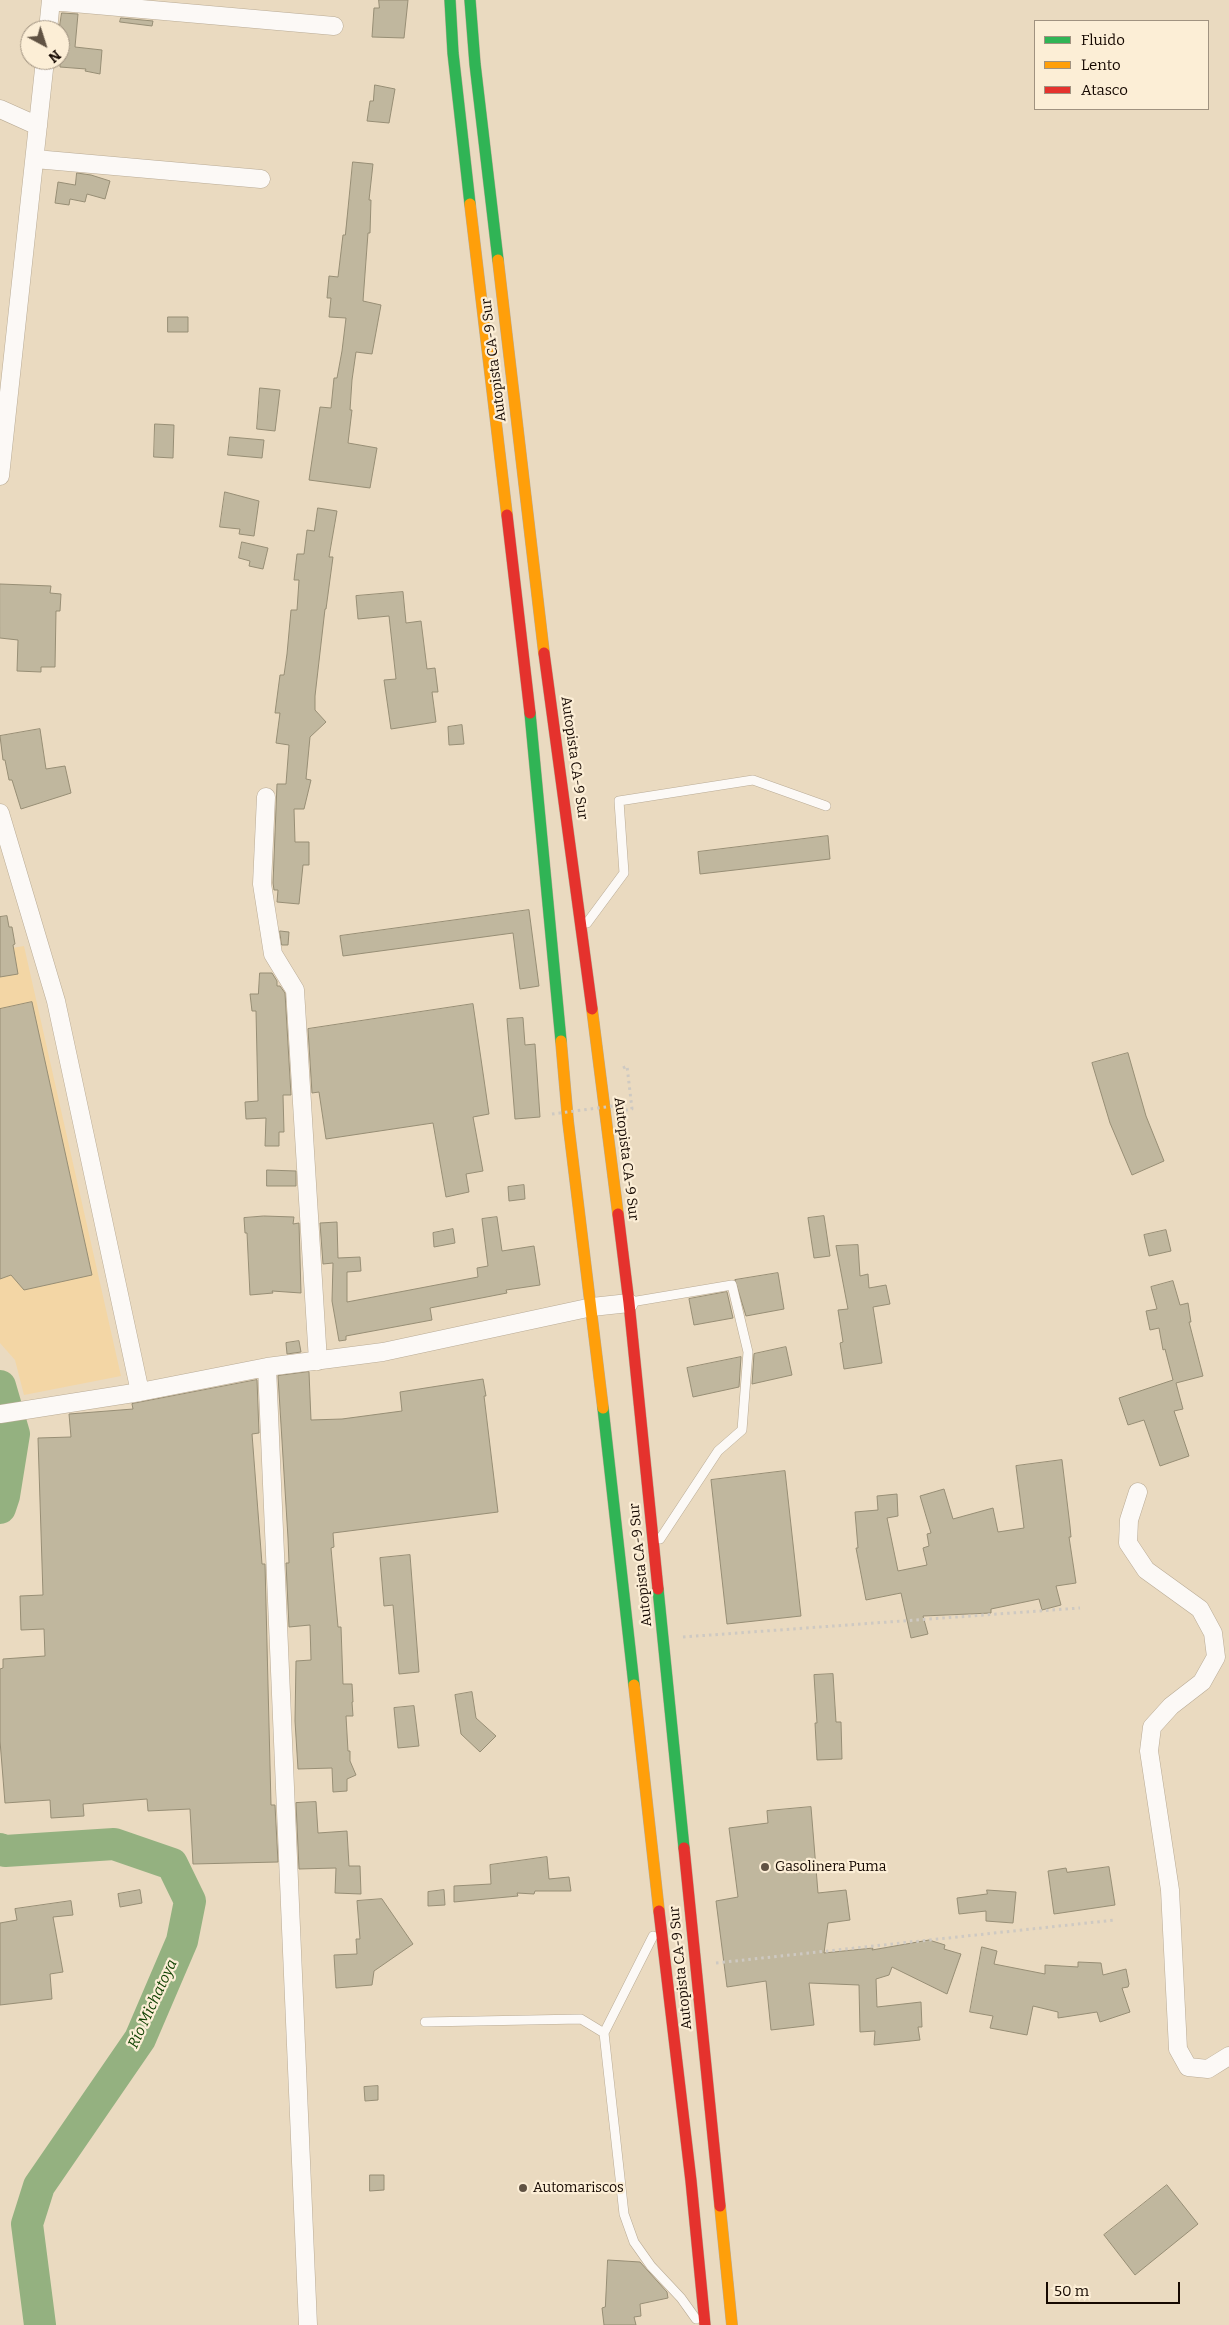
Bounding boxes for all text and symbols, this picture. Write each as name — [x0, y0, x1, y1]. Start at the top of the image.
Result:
north arrow — [20, 20, 70, 70]
legend — [1034, 20, 1209, 110]
text: Fluido — [1081, 31, 1125, 49]
text: N — [45, 46, 64, 66]
text: Lento — [1081, 56, 1121, 74]
text: Atasco — [1081, 81, 1128, 99]
street label: Autopista CA-9 Sur — [478, 297, 510, 423]
street label: Autopista CA-9 Sur — [557, 695, 591, 821]
street label: Autopista CA-9 Sur — [610, 1096, 642, 1222]
street label: Autopista CA-9 Sur — [626, 1502, 656, 1628]
place label: Gasolinera Puma — [775, 1859, 886, 1875]
marker: Gasolinera Puma — [759, 1861, 771, 1873]
street label: Autopista CA-9 Sur — [666, 1905, 696, 2031]
water label: Río Michatoya — [125, 1957, 181, 2051]
place label: Automariscos — [533, 2180, 624, 2196]
marker: Automariscos — [517, 2182, 529, 2194]
scale bar — [1049, 2272, 1183, 2304]
text: 50 m — [1054, 2282, 1089, 2300]

